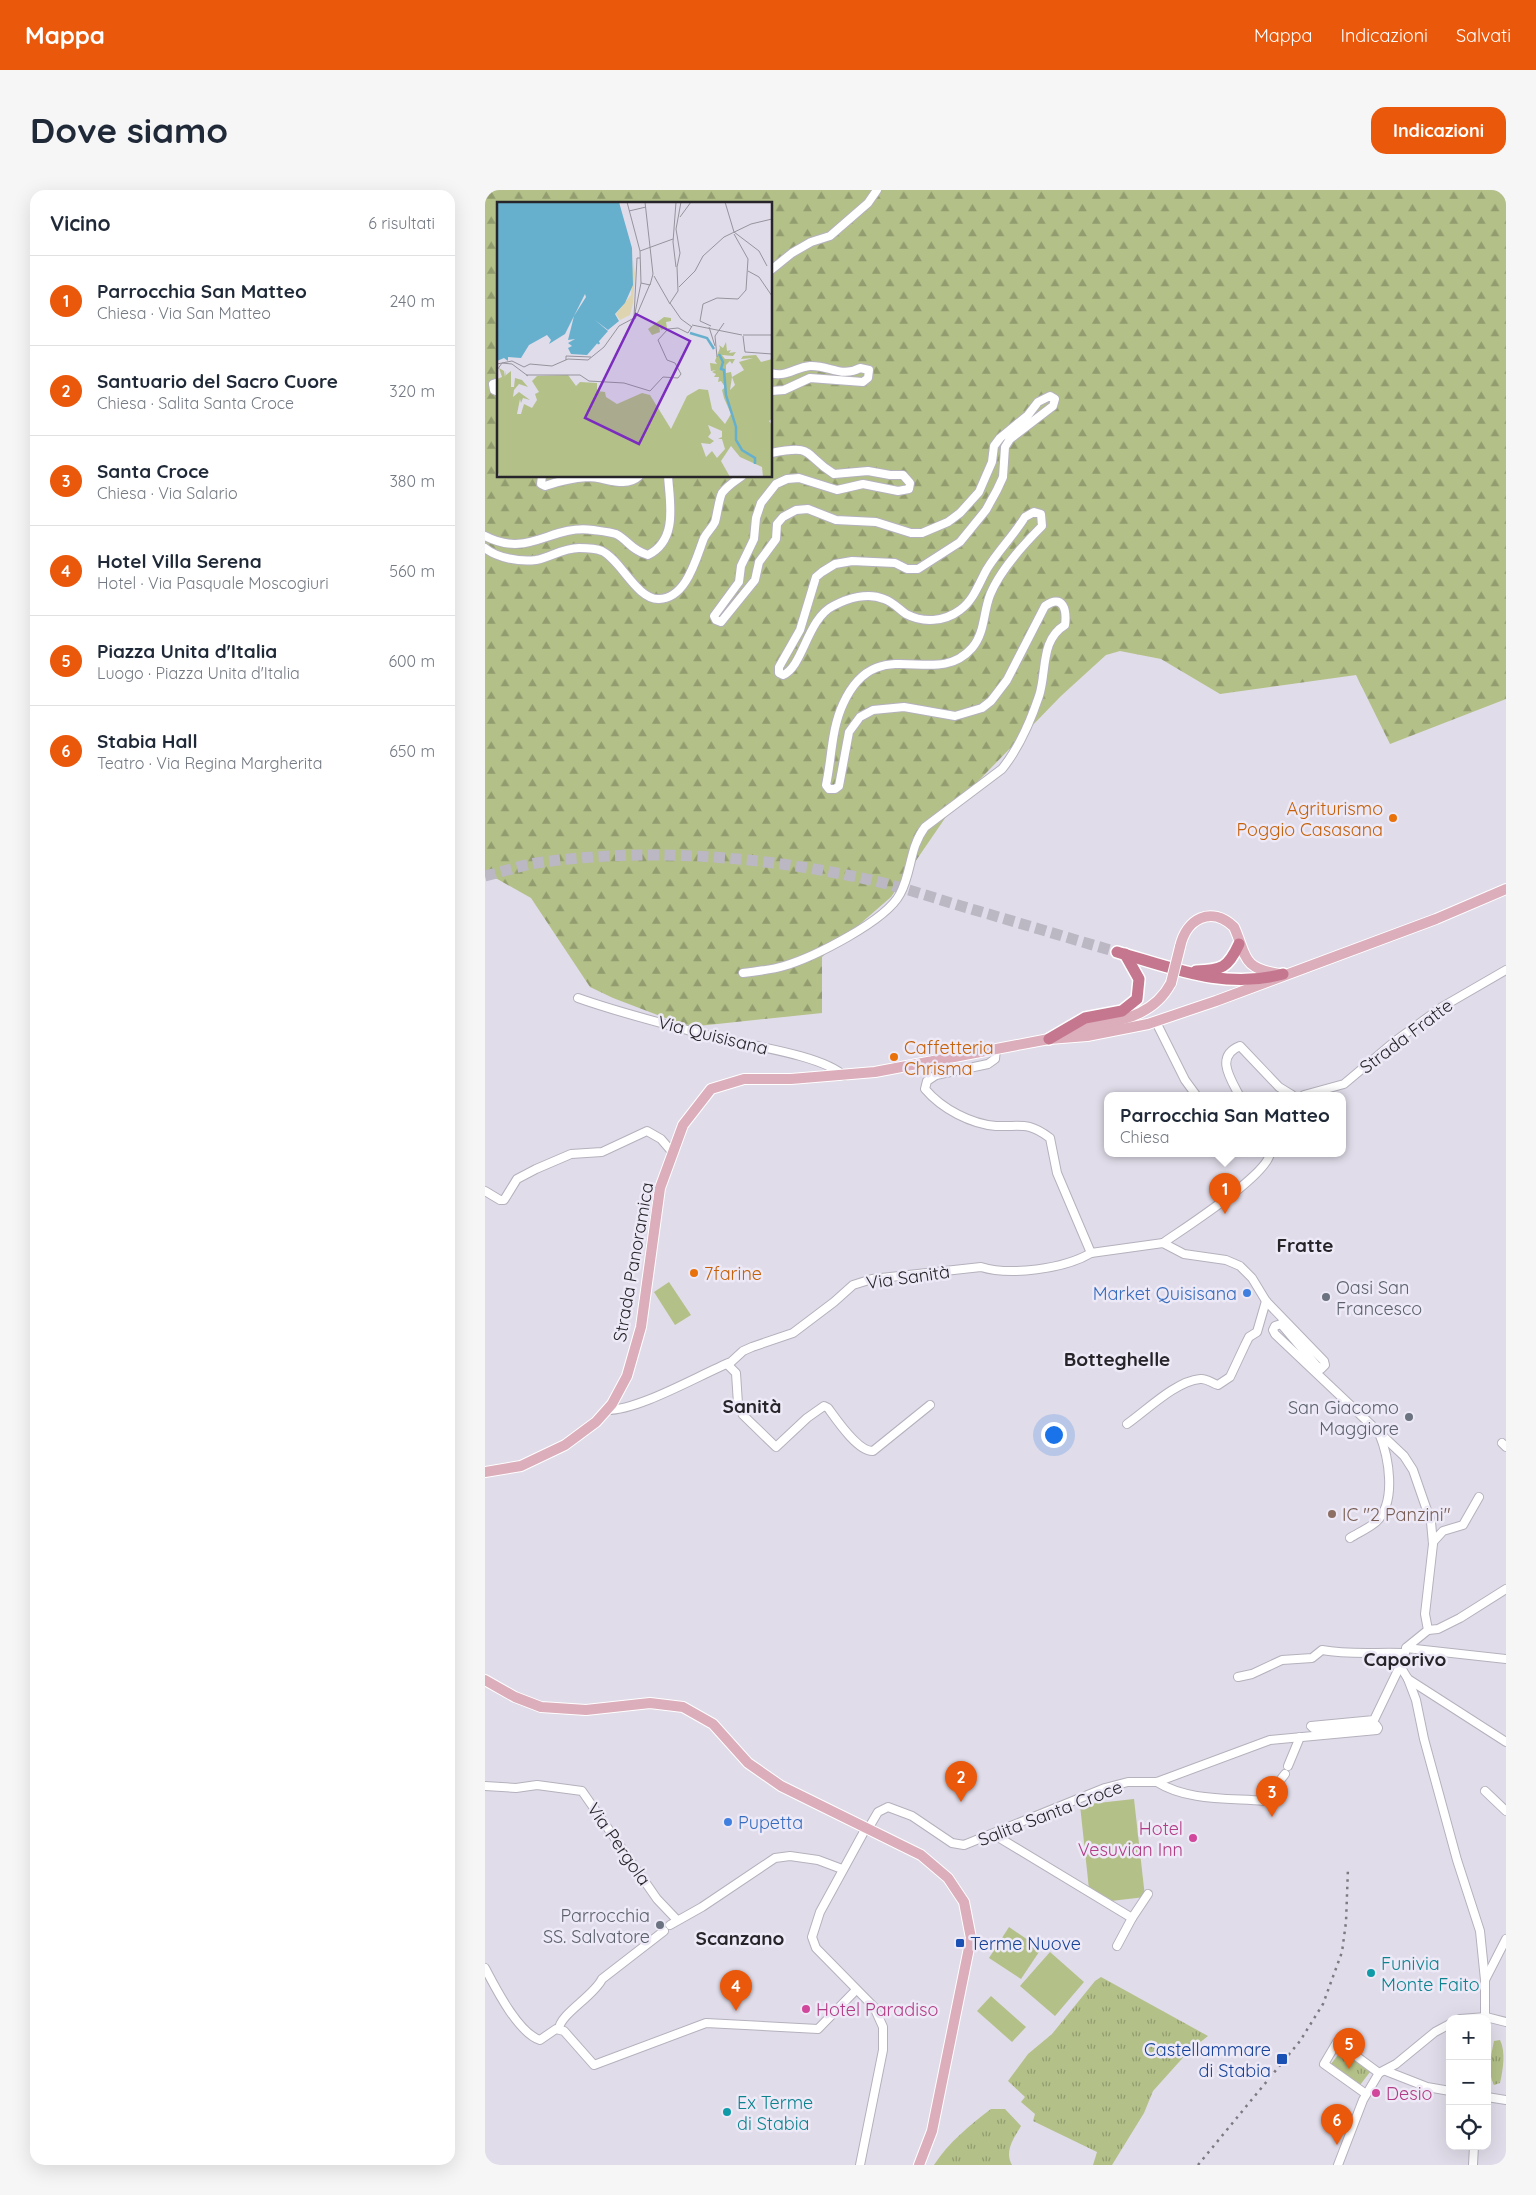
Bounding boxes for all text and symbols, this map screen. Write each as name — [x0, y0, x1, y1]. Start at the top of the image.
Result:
text: Mappa — [25, 20, 105, 50]
text: Mappa — [1254, 24, 1312, 47]
text: Indicazioni — [1340, 24, 1428, 47]
text: Salvati — [1456, 24, 1511, 47]
button: Indicazioni — [1371, 107, 1506, 154]
text: Dove siamo — [30, 108, 228, 152]
inset map — [497, 202, 773, 478]
text: Vicino — [50, 210, 111, 236]
text: 6 risultati — [368, 213, 435, 233]
text: Parrocchia San Matteo — [97, 279, 307, 303]
text: 1 — [63, 291, 69, 311]
text: 240 m — [389, 291, 435, 311]
text: Chiesa · Via San Matteo — [97, 303, 271, 323]
text: Santuario del Sacro Cuore — [97, 369, 338, 393]
text: 2 — [61, 381, 71, 401]
text: 320 m — [389, 381, 435, 401]
text: Chiesa · Salita Santa Croce — [97, 393, 294, 413]
text: Santa Croce — [97, 459, 209, 483]
text: 3 — [62, 471, 70, 491]
text: 380 m — [389, 471, 435, 491]
text: Chiesa · Via Salario — [97, 483, 238, 503]
text: Hotel Villa Serena — [97, 549, 262, 573]
text: 4 — [61, 561, 71, 581]
text: 560 m — [389, 561, 435, 581]
text: Hotel · Via Pasquale Moscogiuri — [97, 573, 329, 593]
text: Piazza Unita d'Italia — [97, 639, 277, 663]
text: 5 — [61, 651, 71, 671]
text: 600 m — [388, 651, 435, 671]
text: Luogo · Piazza Unita d'Italia — [97, 663, 300, 683]
text: Stabia Hall — [97, 729, 198, 753]
text: 6 — [62, 741, 70, 761]
text: 650 m — [389, 741, 435, 761]
text: Teatro · Via Regina Margherita — [97, 753, 322, 773]
place label: Agriturismo Poggio Casasana — [1237, 797, 1383, 841]
marker: Agriturismo Poggio Casasana — [1387, 812, 1399, 824]
street label: Strada Fratte — [1355, 994, 1457, 1078]
street label: Via Quisisana — [655, 1010, 771, 1060]
place label: Caffetteria Chrisma — [904, 1036, 994, 1080]
marker: Caffetteria Chrisma — [888, 1051, 900, 1063]
popup — [1104, 1092, 1346, 1157]
text: Parrocchia San Matteo — [1120, 1103, 1330, 1127]
text: Chiesa — [1120, 1127, 1169, 1147]
pin: 1 — [1209, 1173, 1241, 1214]
street label: Strada Panoramica — [608, 1180, 658, 1344]
district label: Fratte — [1276, 1233, 1334, 1257]
street label: Via Sanità — [865, 1260, 951, 1294]
place label: 7farine — [704, 1262, 762, 1285]
marker: 7farine — [688, 1267, 700, 1279]
place label: Oasi San Francesco — [1336, 1276, 1422, 1320]
place label: Market Quisisana — [1093, 1282, 1237, 1305]
marker: Market Quisisana — [1241, 1287, 1253, 1299]
marker: Oasi San Francesco — [1320, 1291, 1332, 1303]
district label: Botteghelle — [1064, 1347, 1170, 1371]
district label: Sanità — [723, 1394, 781, 1418]
place label: San Giacomo Maggiore — [1288, 1396, 1399, 1440]
marker: San Giacomo Maggiore — [1403, 1411, 1415, 1423]
your location — [1041, 1422, 1067, 1448]
place label: IC "2 Panzini" — [1342, 1503, 1451, 1526]
marker: IC "2 Panzini" — [1326, 1508, 1338, 1520]
district label: Caporivo — [1364, 1647, 1447, 1671]
pin: 2 — [945, 1761, 977, 1802]
street label: Salita Santa Croce — [974, 1775, 1126, 1851]
pin: 3 — [1256, 1776, 1288, 1817]
street label: Via Pergola — [582, 1798, 656, 1890]
place label: Pupetta — [738, 1811, 803, 1834]
marker: Pupetta — [722, 1816, 734, 1828]
place label: Hotel Vesuvian Inn — [1078, 1817, 1183, 1861]
marker: Hotel Vesuvian Inn — [1187, 1832, 1199, 1844]
place label: Parrocchia SS. Salvatore — [543, 1904, 650, 1948]
marker: Parrocchia SS. Salvatore — [654, 1919, 666, 1931]
district label: Scanzano — [696, 1926, 785, 1950]
place label: Terme Nuove — [970, 1932, 1081, 1955]
marker: Terme Nuove — [954, 1937, 966, 1949]
place label: Funivia Monte Faito — [1381, 1952, 1480, 1996]
marker: Funivia Monte Faito — [1365, 1967, 1377, 1979]
pin: 4 — [720, 1970, 752, 2011]
place label: Hotel Paradiso — [816, 1998, 938, 2021]
marker: Hotel Paradiso — [800, 2003, 812, 2015]
map controls — [1446, 2015, 1491, 2150]
button: + — [1446, 2015, 1491, 2060]
pin: 5 — [1333, 2028, 1365, 2069]
place label: Castellammare di Stabia — [1144, 2038, 1271, 2082]
marker: Castellammare di Stabia — [1275, 2052, 1289, 2066]
button: − — [1446, 2060, 1491, 2105]
place label: Desio — [1386, 2082, 1432, 2105]
marker: Desio — [1370, 2087, 1382, 2099]
place label: Ex Terme di Stabia — [737, 2091, 813, 2135]
pin: 6 — [1321, 2104, 1353, 2145]
button: locate — [1446, 2105, 1491, 2150]
marker: Ex Terme di Stabia — [721, 2106, 733, 2118]

